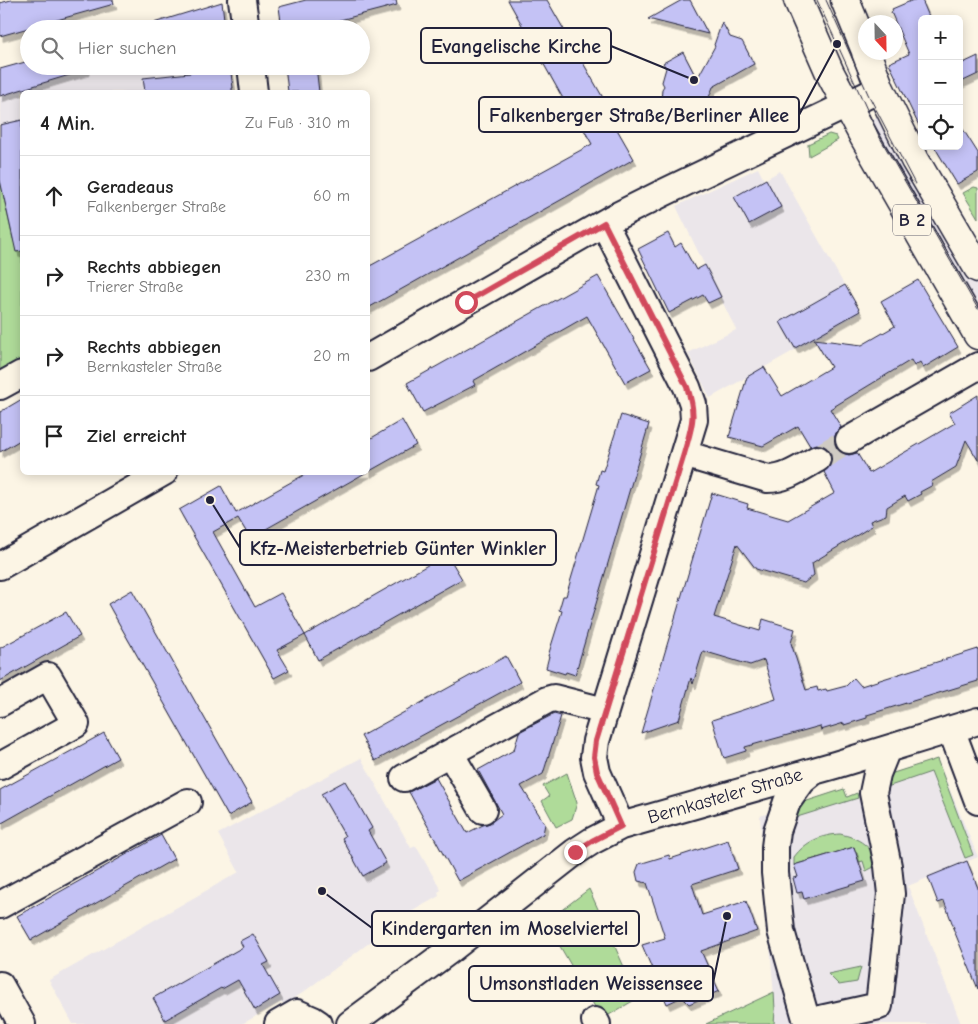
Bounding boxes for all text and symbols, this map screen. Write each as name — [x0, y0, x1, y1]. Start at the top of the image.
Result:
north arrow — [858, 15, 903, 60]
map controls — [918, 15, 963, 150]
button: + — [918, 15, 963, 60]
search box — [20, 20, 370, 75]
callout: Evangelische Kirche — [421, 28, 611, 63]
icon: search — [38, 34, 66, 62]
text: Evangelische Kirche — [431, 35, 601, 58]
text: Hier suchen — [78, 37, 176, 59]
button: − — [918, 60, 963, 105]
callout: Falkenberger Straße/Berliner Allee — [479, 97, 799, 132]
text: Falkenberger Straße/Berliner Allee — [489, 104, 789, 127]
button: locate — [918, 105, 963, 150]
text: 4 Min. — [40, 111, 95, 135]
text: Zu Fuß · 310 m — [245, 114, 350, 132]
text: Geradeaus — [87, 176, 173, 198]
icon: ahead — [40, 182, 68, 210]
text: 60 m — [313, 187, 350, 205]
text: Falkenberger Straße — [87, 198, 226, 216]
road number: B 2 — [893, 204, 931, 236]
text: Rechts abbiegen — [87, 256, 221, 278]
icon: right — [40, 262, 68, 290]
text: 230 m — [305, 267, 350, 285]
text: Trierer Straße — [87, 278, 183, 296]
route start — [455, 291, 478, 314]
text: Rechts abbiegen — [87, 336, 221, 358]
icon: right — [40, 342, 68, 370]
text: 20 m — [313, 347, 350, 365]
text: Bernkasteler Straße — [87, 358, 222, 376]
icon: arrive — [40, 422, 68, 450]
text: Ziel erreicht — [87, 425, 186, 447]
callout: Kfz-Meisterbetrieb Günter Winkler — [240, 530, 556, 565]
text: Kfz-Meisterbetrieb Günter Winkler — [250, 537, 546, 560]
street label: Bernkasteler Straße — [645, 763, 805, 829]
route end — [564, 841, 587, 864]
callout: Kindergarten im Moselviertel — [372, 911, 639, 946]
text: Kindergarten im Moselviertel — [381, 917, 629, 940]
callout: Umsonstladen Weissensee — [469, 966, 713, 1001]
text: Umsonstladen Weissensee — [479, 972, 703, 995]

